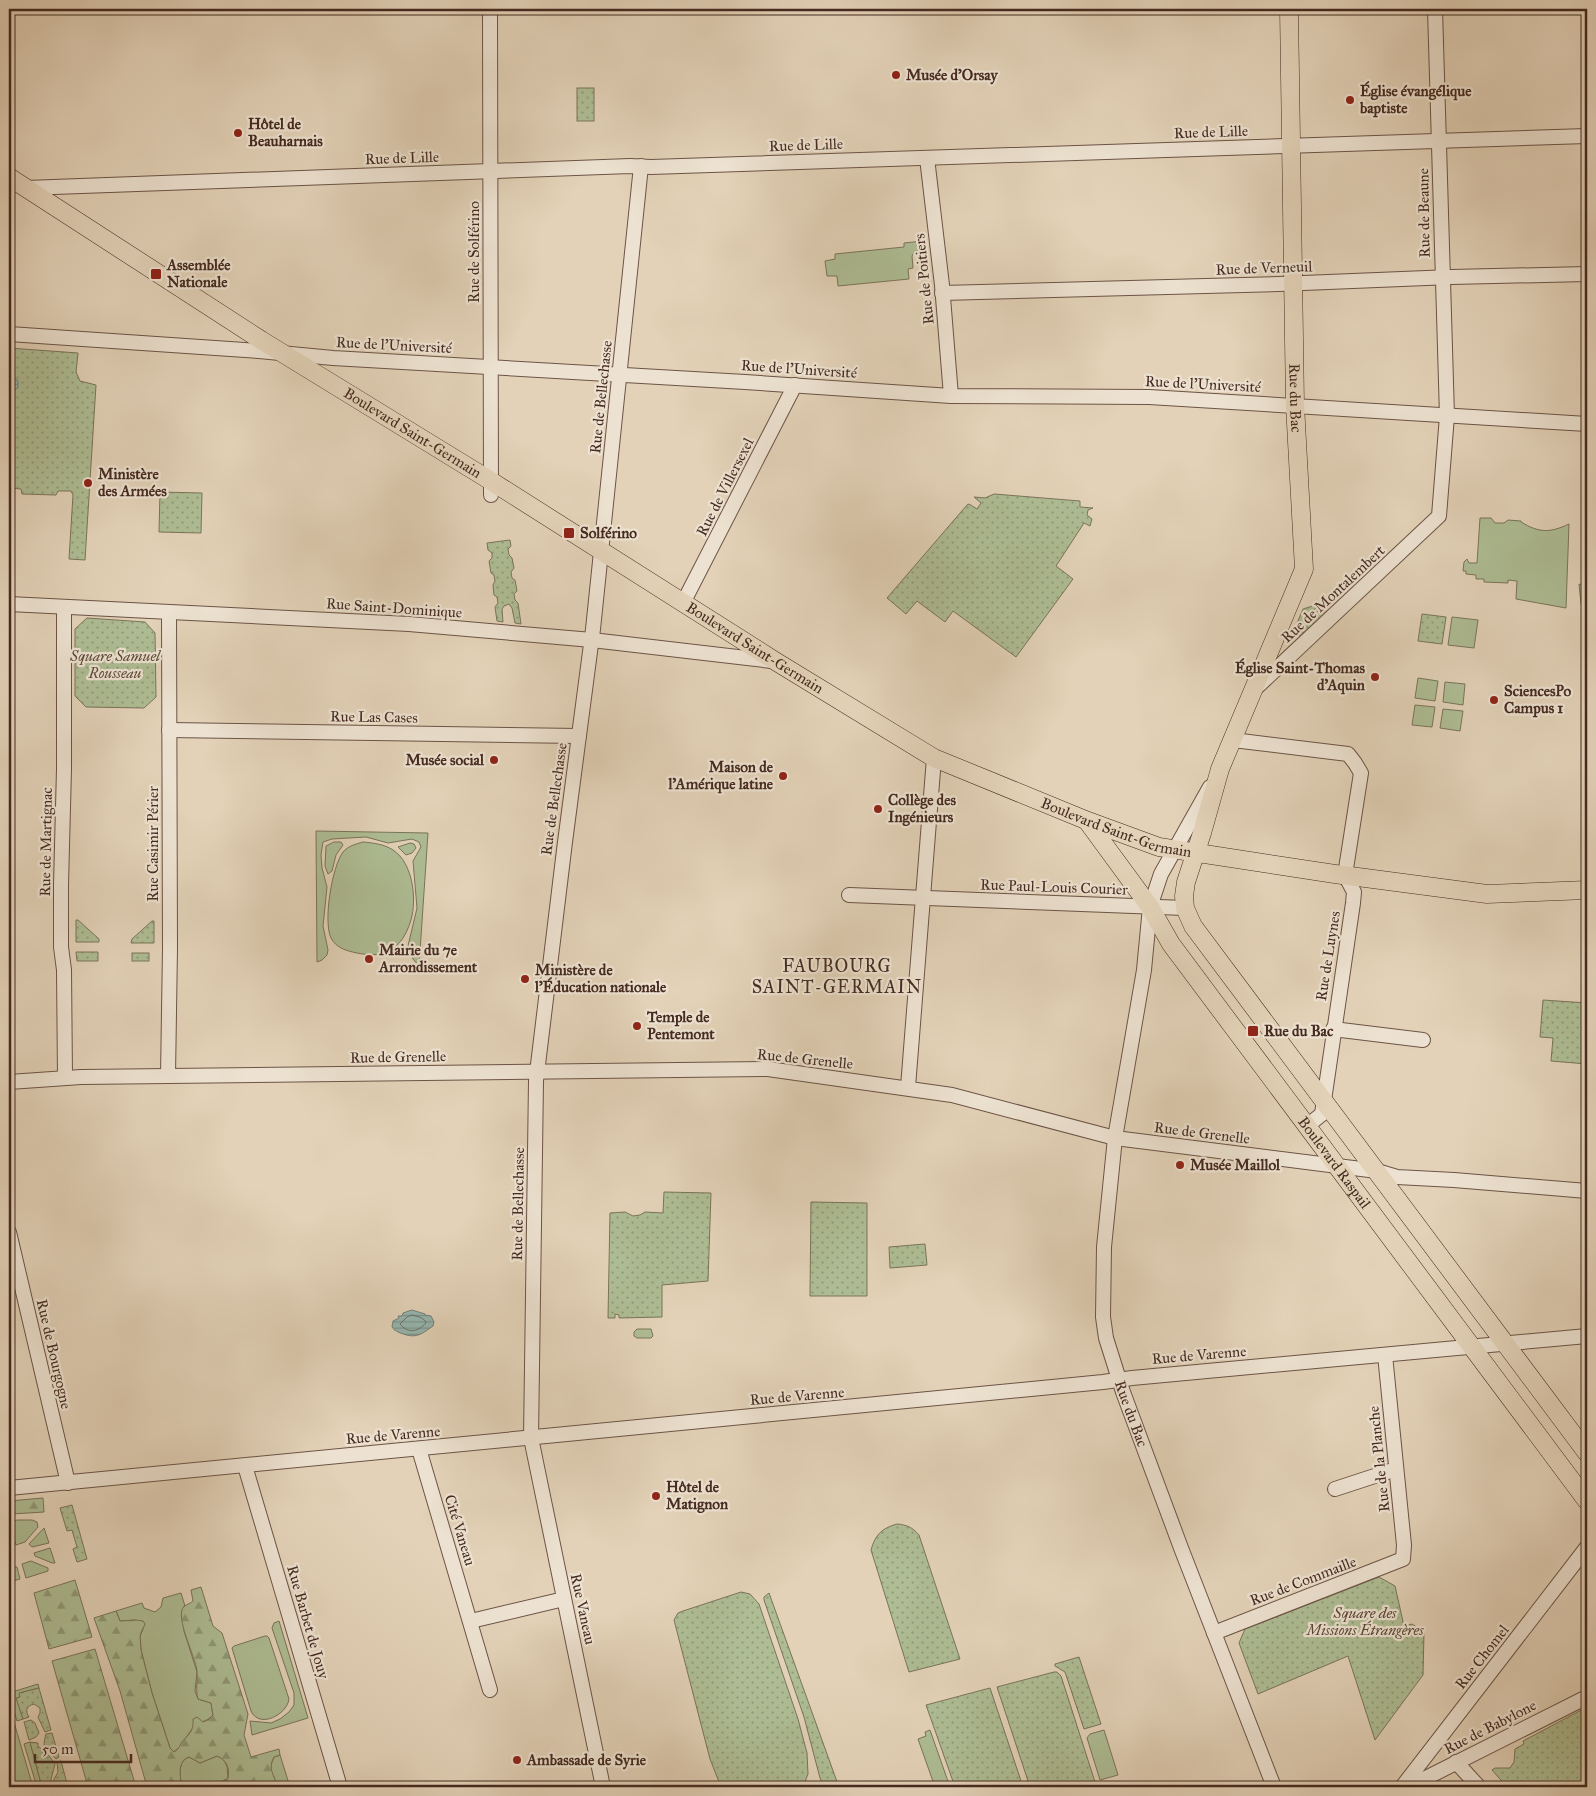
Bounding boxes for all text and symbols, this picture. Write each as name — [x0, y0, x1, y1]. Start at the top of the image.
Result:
place label: Musée d'Orsay — [906, 66, 998, 85]
marker: Musée d'Orsay — [890, 69, 902, 81]
place label: Église évangélique baptiste — [1359, 81, 1472, 118]
marker: Église évangélique baptiste — [1344, 94, 1356, 106]
place label: Hôtel de Beauharnais — [248, 115, 323, 150]
street label: Rue de Lille — [1173, 122, 1249, 142]
marker: Hôtel de Beauharnais — [232, 127, 244, 139]
street label: Rue de Lille — [768, 135, 844, 155]
street label: Rue de Lille — [364, 148, 440, 168]
street label: Rue de Beaune — [1414, 168, 1434, 258]
street label: Rue de Solférino — [465, 201, 483, 303]
street label: Rue de Poitiers — [910, 233, 938, 325]
place label: Assemblée Nationale — [166, 256, 231, 291]
street label: Rue de Verneuil — [1215, 257, 1314, 279]
marker: Assemblée Nationale — [149, 267, 163, 281]
street label: Rue de l'Université — [335, 333, 453, 357]
street label: Rue de Bellechasse — [586, 340, 616, 454]
street label: Rue de l'Université — [740, 356, 858, 382]
street label: Rue du Bac — [1285, 363, 1305, 433]
street label: Rue de l'Université — [1144, 372, 1262, 396]
street label: Boulevard Saint-Germain — [340, 384, 485, 482]
street label: Rue de Villersexel — [692, 434, 758, 539]
place label: Ministère des Armées — [98, 465, 167, 500]
marker: Ministère des Armées — [82, 477, 94, 489]
place label: Solférino — [580, 524, 637, 542]
marker: Solférino — [562, 526, 576, 540]
street label: Rue de Montalembert — [1278, 541, 1389, 647]
street label: Rue Saint-Dominique — [325, 594, 463, 623]
street label: Boulevard Saint-Germain — [683, 598, 827, 697]
park label: Square Samuel Rousseau — [69, 647, 162, 682]
place label: Église Saint-Thomas d'Aquin — [1235, 658, 1366, 695]
marker: Église Saint-Thomas d'Aquin — [1369, 671, 1381, 683]
place label: SciencesPo Campus 1 — [1504, 682, 1572, 718]
marker: SciencesPo Campus 1 — [1488, 694, 1500, 706]
street label: Rue Las Cases — [330, 707, 418, 727]
street label: Rue de Bellechasse — [537, 742, 571, 856]
place label: Musée social — [406, 751, 485, 769]
marker: Musée social — [488, 754, 500, 766]
place label: Maison de l’Amérique latine — [667, 758, 774, 794]
marker: Maison de l’Amérique latine — [777, 770, 789, 782]
street label: Rue Casimir Périer — [144, 786, 162, 902]
street label: Rue de Martignac — [36, 787, 56, 897]
place label: Collège des Ingénieurs — [888, 791, 956, 827]
street label: Boulevard Saint-Germain — [1038, 794, 1193, 861]
marker: Collège des Ingénieurs — [872, 803, 884, 815]
street label: Rue Paul-Louis Courier — [980, 875, 1129, 899]
street label: Rue de Luynes — [1312, 910, 1344, 1002]
place label: Mairie du 7e Arrondissement — [378, 941, 478, 976]
marker: Mairie du 7e Arrondissement — [363, 953, 375, 965]
district label: FAUBOURG SAINT-GERMAIN — [752, 955, 922, 998]
place label: Ministère de l'Éducation nationale — [534, 961, 667, 996]
marker: Ministère de l'Éducation nationale — [519, 973, 531, 985]
place label: Temple de Pentemont — [646, 1008, 715, 1043]
marker: Temple de Pentemont — [631, 1020, 643, 1032]
place label: Rue du Bac — [1264, 1022, 1334, 1040]
marker: Rue du Bac — [1246, 1024, 1260, 1038]
street label: Rue de Grenelle — [756, 1045, 854, 1073]
street label: Rue de Grenelle — [350, 1047, 446, 1067]
street label: Boulevard Raspail — [1294, 1113, 1375, 1213]
street label: Rue de Grenelle — [1153, 1118, 1251, 1148]
street label: Rue de Bellechasse — [508, 1147, 528, 1261]
place label: Musée Maillol — [1190, 1156, 1281, 1174]
marker: Musée Maillol — [1174, 1159, 1186, 1171]
street label: Rue de Bourgogne — [33, 1297, 75, 1411]
street label: Rue de Varenne — [1151, 1342, 1247, 1368]
street label: Rue du Bac — [1111, 1378, 1152, 1449]
street label: Rue de Varenne — [749, 1383, 845, 1409]
street label: Rue de la Planche — [1364, 1405, 1394, 1513]
street label: Rue de Varenne — [345, 1422, 441, 1448]
place label: Hôtel de Matignon — [666, 1478, 729, 1514]
marker: Hôtel de Matignon — [650, 1490, 662, 1502]
street label: Cité Vaneau — [441, 1492, 479, 1568]
street label: Rue de Commaille — [1247, 1552, 1359, 1610]
street label: Rue Barbet de Jouy — [282, 1563, 333, 1682]
street label: Rue Vaneau — [567, 1572, 599, 1646]
park label: Square des Missions Étrangères — [1305, 1604, 1424, 1639]
street label: Rue Chomel — [1451, 1620, 1513, 1693]
street label: Rue de Babylone — [1441, 1696, 1539, 1758]
scale bar — [35, 1731, 131, 1763]
text: 50 m — [42, 1740, 74, 1758]
place label: Ambassade de Syrie — [526, 1751, 647, 1770]
marker: Ambassade de Syrie — [511, 1754, 523, 1766]

